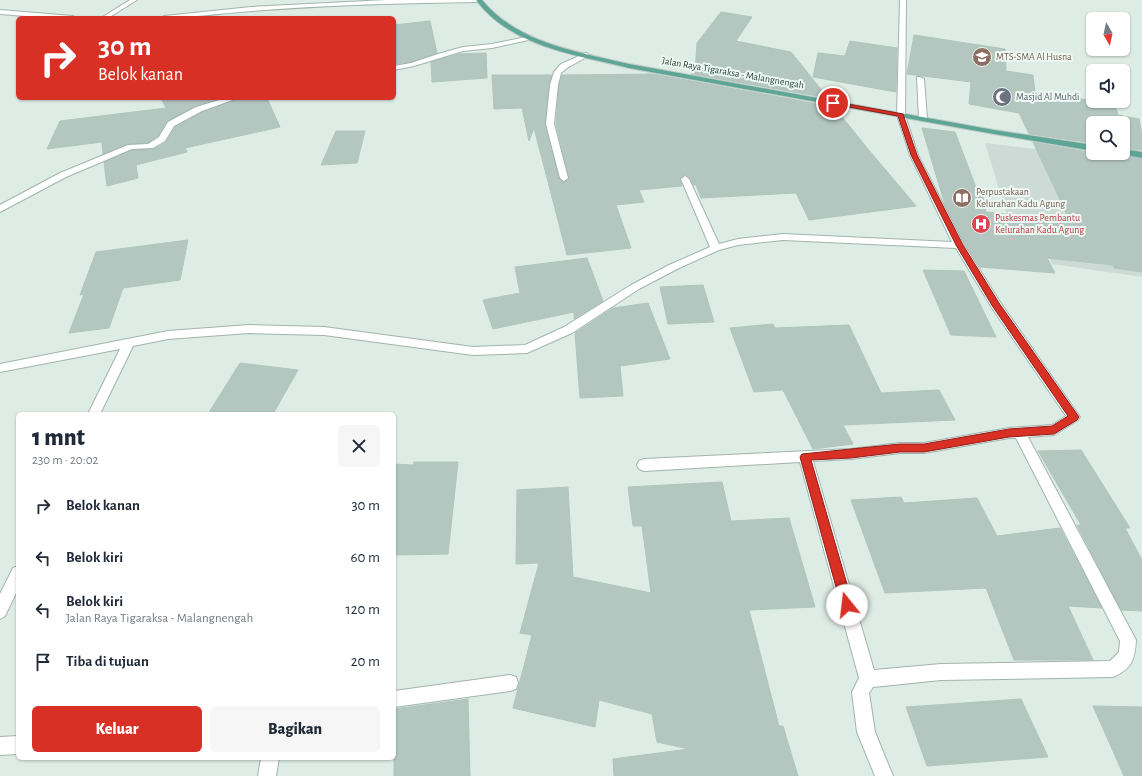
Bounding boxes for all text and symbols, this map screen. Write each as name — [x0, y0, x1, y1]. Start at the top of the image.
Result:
north arrow — [1086, 12, 1130, 56]
map controls — [1086, 12, 1130, 160]
icon: right — [32, 32, 84, 84]
text: 30 m — [98, 33, 151, 61]
school or university icon: MTS-SMA Al Husna — [971, 46, 993, 68]
place label: MTS-SMA Al Husna — [996, 52, 1072, 62]
street label: Jalan Raya Tigaraksa - Malangnengah — [661, 56, 805, 90]
button: sound — [1086, 64, 1130, 108]
text: Belok kanan — [98, 66, 183, 84]
pin — [816, 86, 850, 120]
mosque icon: Masjid Al Muhdi — [991, 86, 1013, 108]
icon: arrive — [822, 92, 844, 114]
place label: Masjid Al Muhdi — [1016, 92, 1080, 102]
button: search — [1086, 116, 1130, 160]
library icon: Perpustakaan Kelurahan Kadu Agung — [951, 187, 973, 209]
place label: Perpustakaan Kelurahan Kadu Agung — [976, 187, 1065, 209]
hospital icon: Puskesmas Pembantu Kelurahan Kadu Agung — [970, 213, 992, 235]
place label: Puskesmas Pembantu Kelurahan Kadu Agung — [995, 213, 1084, 235]
button: close — [338, 425, 380, 467]
text: 1 mnt — [32, 426, 85, 450]
text: 230 m · 20:02 — [32, 454, 98, 467]
icon: right — [32, 495, 54, 517]
text: Belok kanan — [66, 498, 140, 513]
text: 30 m — [351, 498, 380, 513]
icon: left — [32, 547, 54, 569]
text: Belok kiri — [66, 550, 123, 565]
text: 60 m — [351, 550, 380, 565]
position arrow — [826, 584, 868, 626]
text: Belok kiri — [66, 594, 123, 609]
icon: left — [32, 599, 54, 621]
text: 120 m — [346, 602, 380, 617]
text: Jalan Raya Tigaraksa - Malangnengah — [66, 612, 253, 625]
icon: arrive — [32, 651, 54, 673]
text: Tiba di tujuan — [66, 654, 149, 669]
text: 20 m — [351, 654, 380, 669]
button: Keluar — [32, 706, 202, 752]
button: Bagikan — [210, 706, 380, 752]

